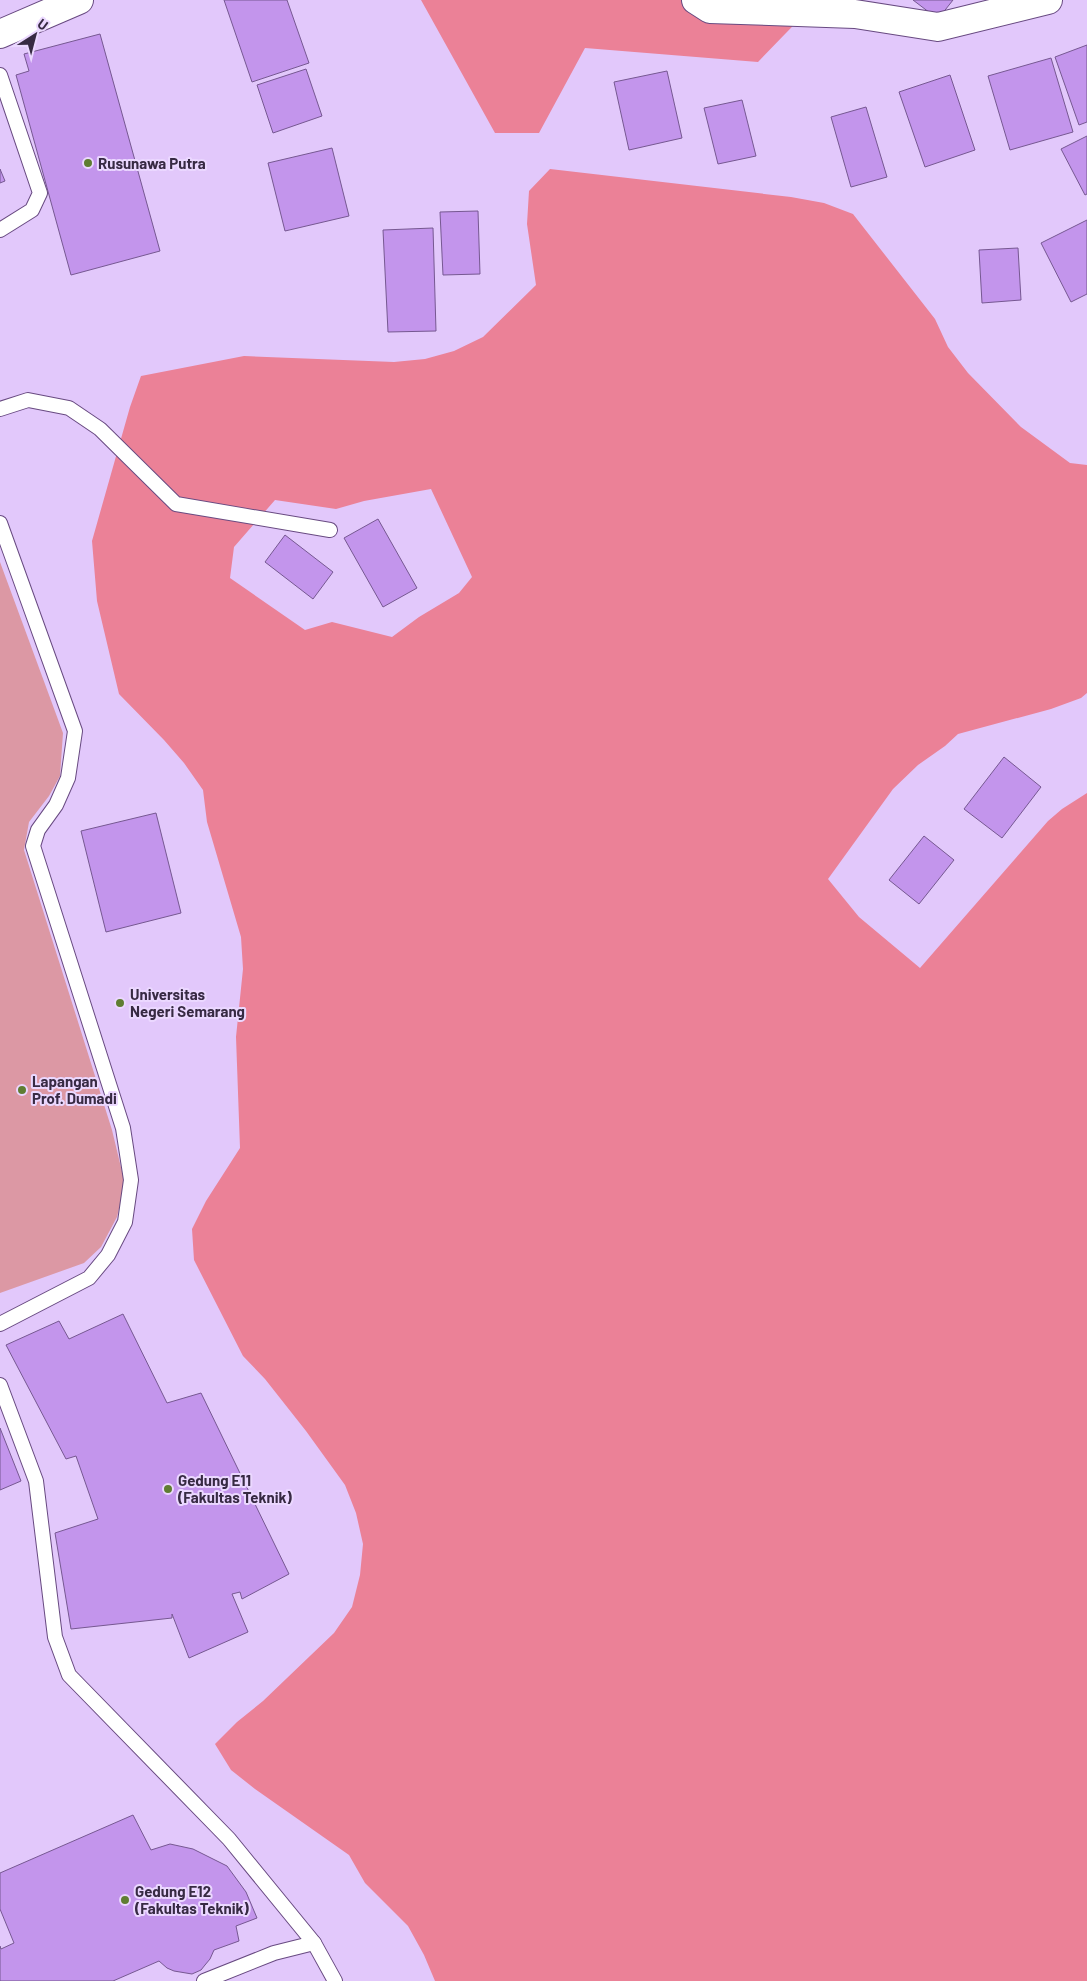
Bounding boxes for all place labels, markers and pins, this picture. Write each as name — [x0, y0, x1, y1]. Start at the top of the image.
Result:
place label: Rusunawa Putra — [98, 154, 206, 172]
marker: Rusunawa Putra — [82, 157, 94, 169]
place label: Universitas Negeri Semarang — [130, 985, 245, 1020]
marker: Universitas Negeri Semarang — [114, 997, 126, 1009]
place label: Lapangan Prof. Dumadi — [32, 1072, 117, 1107]
marker: Lapangan Prof. Dumadi — [16, 1084, 28, 1096]
place label: Gedung E11 (Fakultas Teknik) — [177, 1471, 292, 1506]
marker: Gedung E11 (Fakultas Teknik) — [162, 1483, 174, 1495]
place label: Gedung E12 (Fakultas Teknik) — [134, 1882, 249, 1917]
marker: Gedung E12 (Fakultas Teknik) — [119, 1894, 131, 1906]

